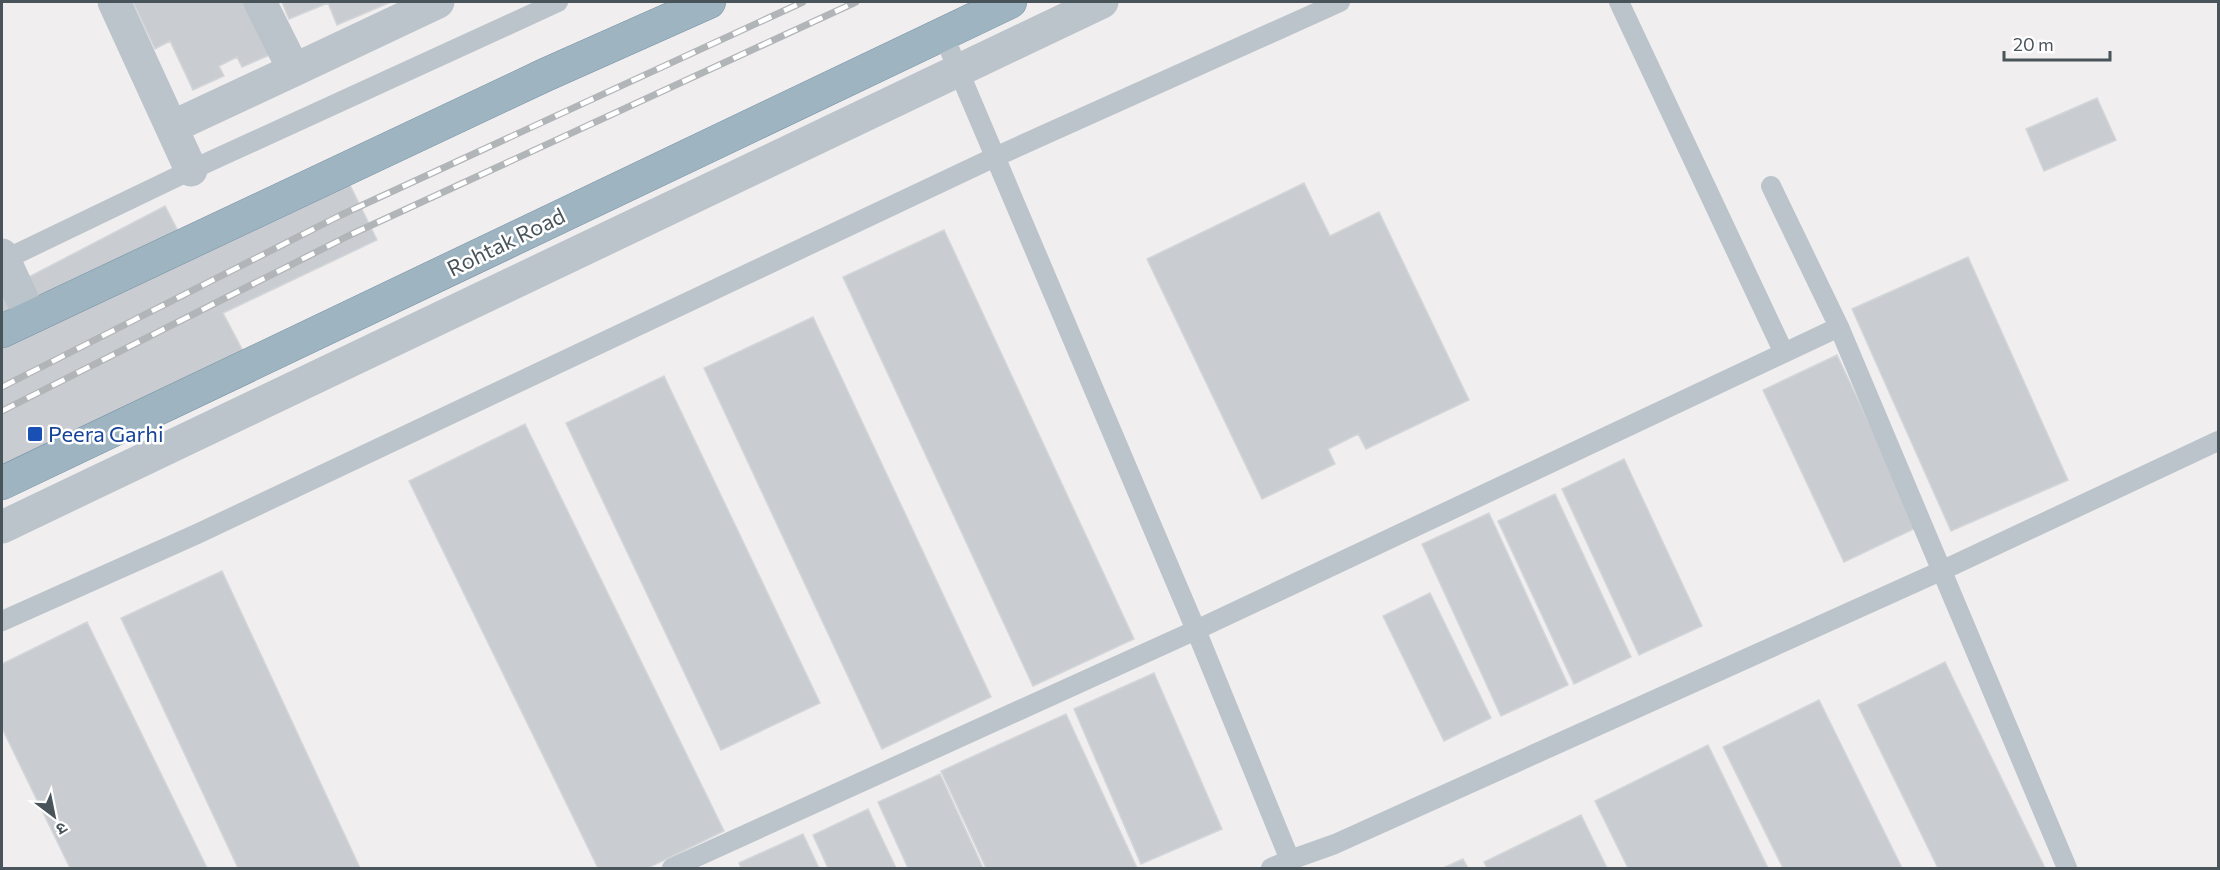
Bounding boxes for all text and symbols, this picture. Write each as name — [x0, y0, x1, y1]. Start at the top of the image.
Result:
scale bar — [2004, 24, 2110, 62]
text: 20 m — [2013, 33, 2054, 55]
street label: Rohtak Road — [442, 201, 569, 282]
place label: Peera Garhi — [48, 420, 164, 447]
marker: Peera Garhi — [26, 425, 44, 443]
north arrow — [24, 786, 84, 846]
text: उ — [53, 819, 71, 840]

